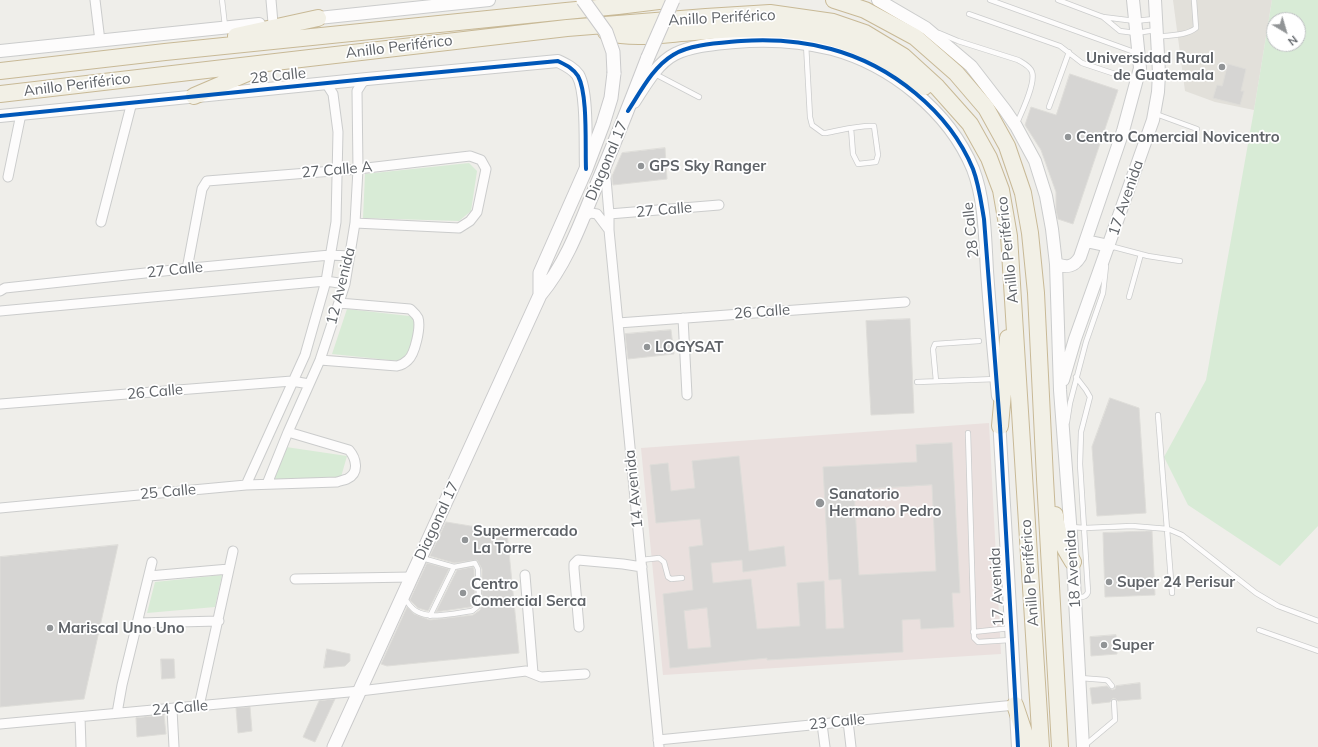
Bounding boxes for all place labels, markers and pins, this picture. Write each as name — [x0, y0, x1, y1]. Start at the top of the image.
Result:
place label: Universidad Rural de Guatemala — [1086, 49, 1214, 84]
marker: Universidad Rural de Guatemala — [1217, 62, 1227, 72]
place label: Centro Comercial Novicentro — [1076, 128, 1280, 146]
marker: Centro Comercial Novicentro — [1063, 132, 1073, 142]
place label: GPS Sky Ranger — [649, 157, 766, 175]
marker: GPS Sky Ranger — [636, 161, 646, 171]
place label: LOGYSAT — [655, 338, 724, 356]
marker: LOGYSAT — [642, 342, 652, 352]
place label: Sanatorio Hermano Pedro — [829, 485, 941, 520]
marker: Sanatorio Hermano Pedro — [814, 497, 826, 509]
place label: Supermercado La Torre — [473, 522, 578, 557]
marker: Supermercado La Torre — [460, 535, 470, 545]
place label: Super 24 Perisur — [1117, 573, 1235, 591]
place label: Centro Comercial Serca — [471, 575, 586, 610]
marker: Super 24 Perisur — [1104, 577, 1114, 587]
marker: Centro Comercial Serca — [458, 588, 468, 598]
place label: Mariscal Uno Uno — [58, 619, 185, 637]
marker: Mariscal Uno Uno — [45, 623, 55, 633]
place label: Super — [1112, 636, 1154, 654]
marker: Super — [1099, 640, 1109, 650]

